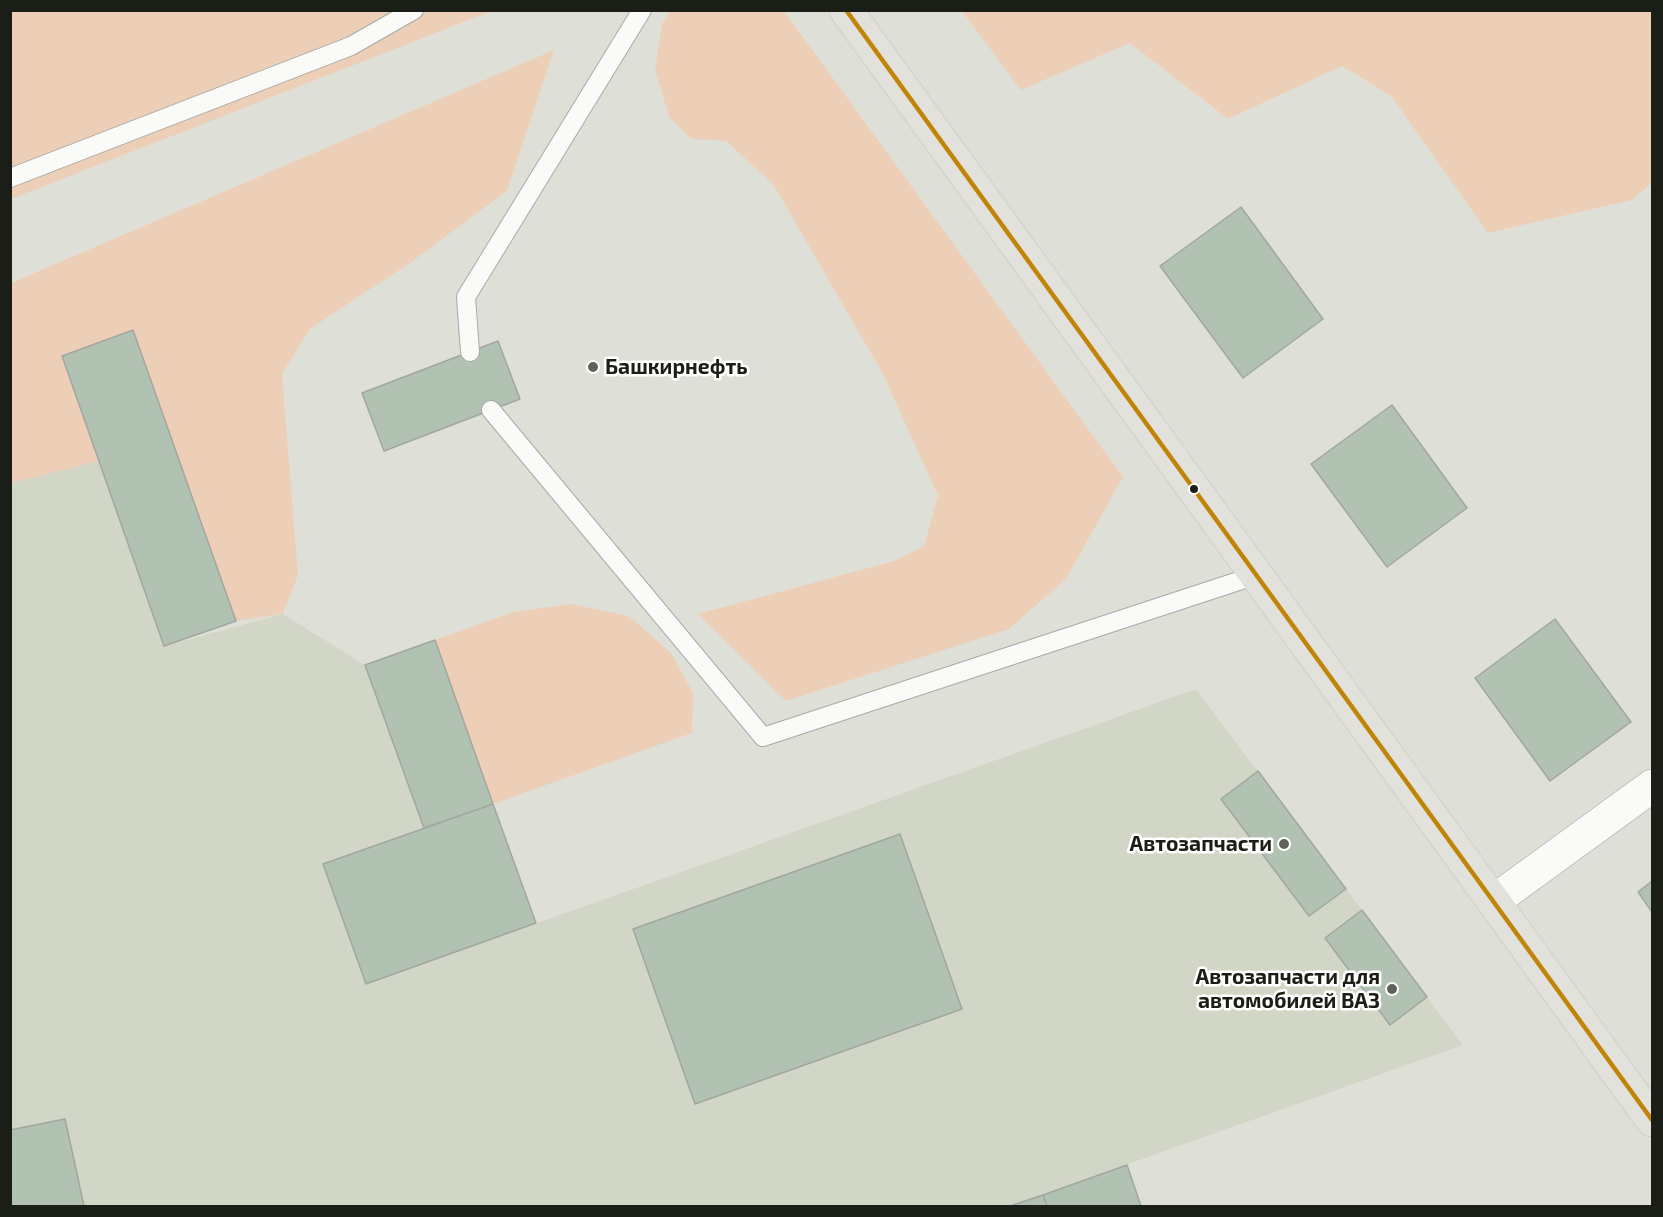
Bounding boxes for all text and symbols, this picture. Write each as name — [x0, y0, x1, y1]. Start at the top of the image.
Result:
place label: Башкирнефть — [605, 354, 748, 380]
marker: Башкирнефть — [586, 360, 600, 374]
unlabelled marker — [1188, 483, 1200, 495]
place label: Автозапчасти — [1130, 831, 1272, 857]
marker: Автозапчасти — [1277, 837, 1291, 851]
place label: Автозапчасти для автомобилей ВАЗ — [1195, 964, 1380, 1014]
marker: Автозапчасти для автомобилей ВАЗ — [1385, 982, 1399, 996]

